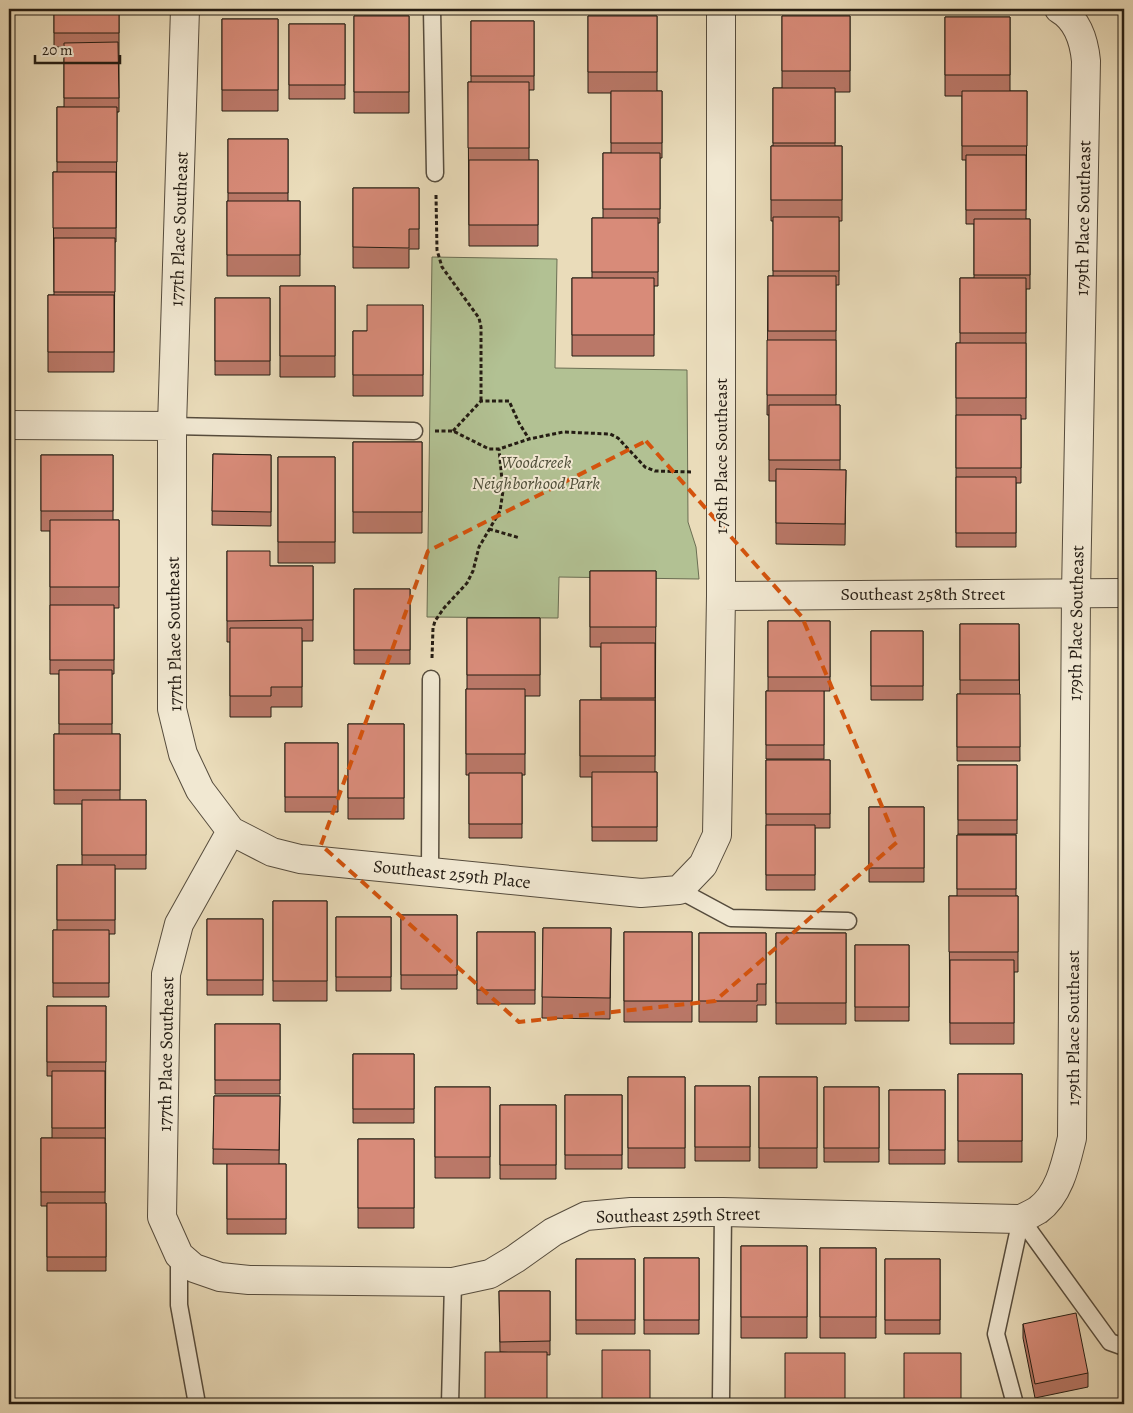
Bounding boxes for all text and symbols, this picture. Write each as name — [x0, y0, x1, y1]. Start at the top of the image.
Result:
scale bar — [35, 32, 120, 64]
text: 20 m — [42, 40, 73, 60]
street label: 179th Place Southeast — [1070, 140, 1096, 296]
street label: 177th Place Southeast — [164, 151, 194, 307]
street label: 178th Place Southeast — [709, 378, 733, 534]
park label: Woodcreek Neighborhood Park — [472, 450, 600, 495]
street label: 179th Place Southeast — [1063, 545, 1089, 701]
street label: 177th Place Southeast — [161, 556, 187, 712]
street label: Southeast 258th Street — [840, 582, 1006, 606]
street label: Southeast 259th Place — [372, 854, 532, 894]
street label: 179th Place Southeast — [1061, 950, 1085, 1106]
street label: 177th Place Southeast — [153, 976, 179, 1132]
street label: Southeast 259th Street — [596, 1202, 760, 1228]

